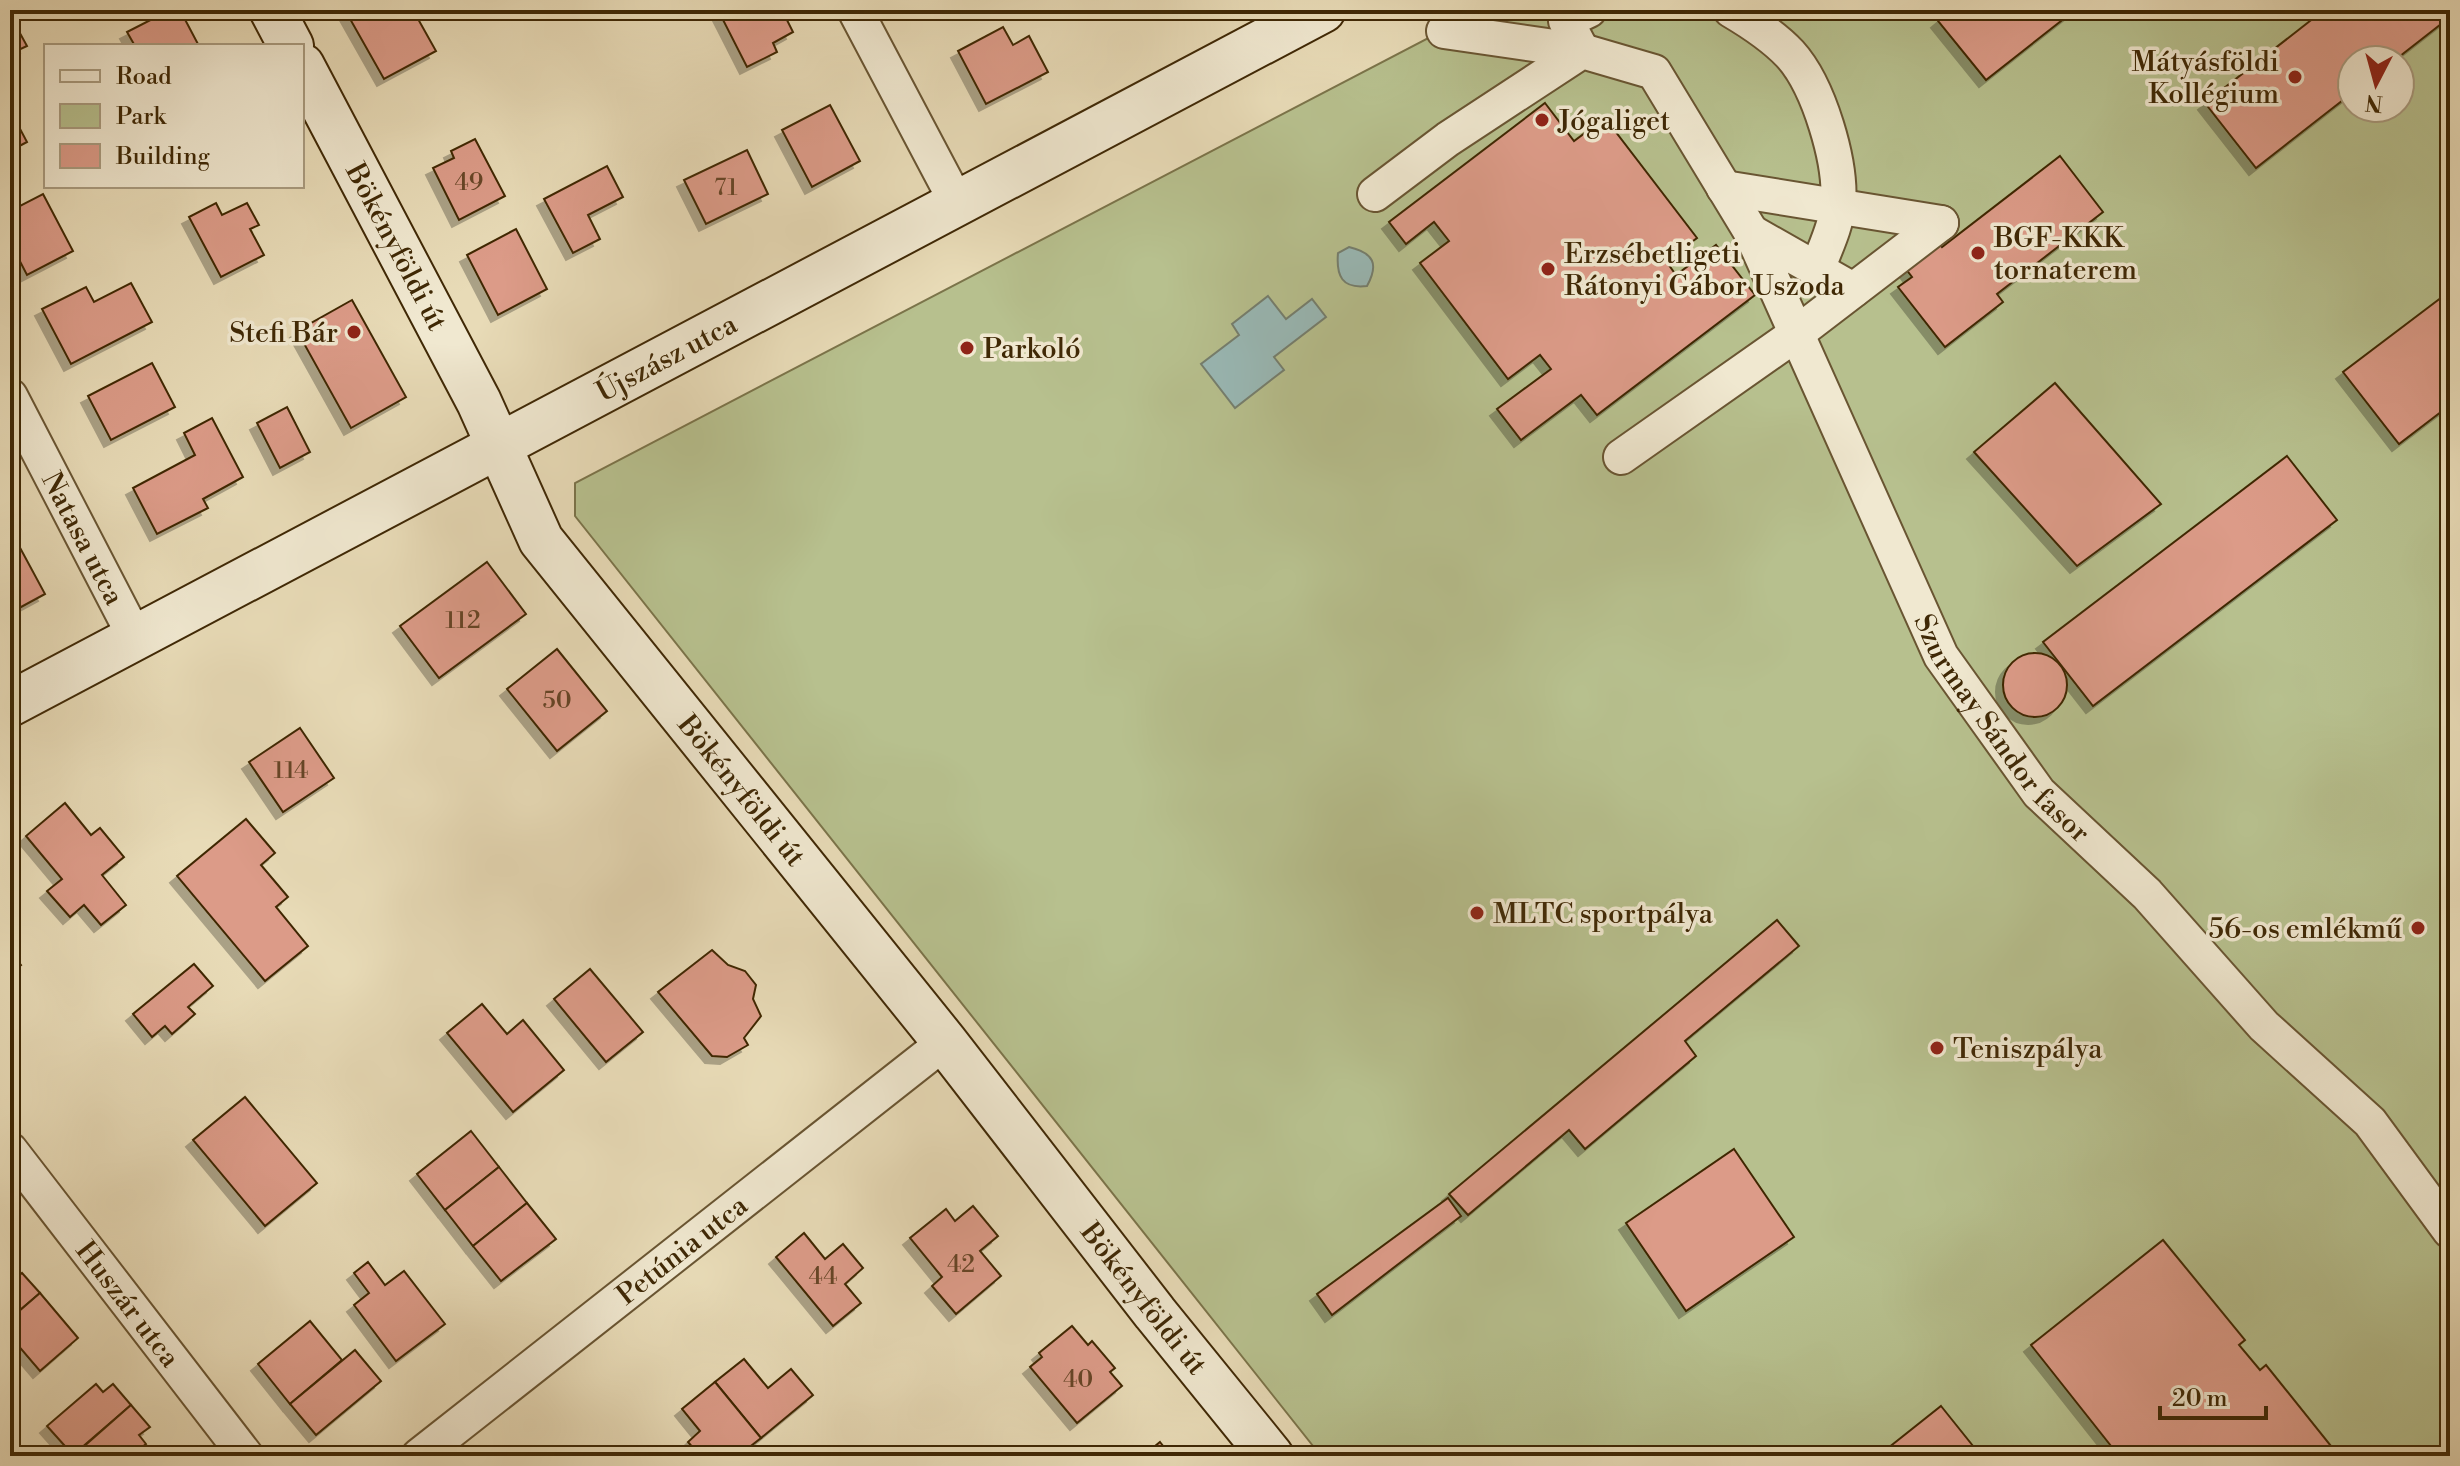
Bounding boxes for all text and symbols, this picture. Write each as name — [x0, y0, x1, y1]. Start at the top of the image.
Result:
legend — [44, 44, 304, 188]
north arrow — [2336, 44, 2416, 124]
place label: Mátyásföldi Kollégium — [2131, 45, 2279, 112]
text: Road — [116, 62, 172, 92]
marker: Mátyásföldi Kollégium — [2286, 68, 2304, 86]
text: N — [2363, 88, 2384, 117]
text: Park — [116, 102, 167, 132]
place label: Jógaliget — [1557, 104, 1670, 139]
marker: Jógaliget — [1533, 111, 1551, 129]
text: Building — [115, 142, 210, 172]
street label: Bökényföldi út — [337, 157, 454, 337]
house number: 49 — [455, 168, 483, 198]
house number: 71 — [714, 173, 738, 203]
place label: BGF-KKK tornaterem — [1993, 221, 2137, 288]
place label: Erzsébetligeti Rátonyi Gábor Uszoda — [1564, 237, 1846, 304]
marker: BGF-KKK tornaterem — [1969, 244, 1987, 262]
marker: Erzsébetligeti Rátonyi Gábor Uszoda — [1539, 260, 1557, 278]
street label: Újszász utca — [589, 307, 744, 410]
place label: Stefi Bár — [229, 316, 338, 351]
marker: Stefi Bár — [345, 323, 363, 341]
place label: Parkoló — [983, 332, 1081, 367]
marker: Parkoló — [958, 339, 976, 357]
street label: Natasa utca — [33, 466, 132, 612]
house number: 112 — [445, 606, 481, 636]
street label: Szurmay Sándor fasor — [1905, 609, 2097, 851]
house number: 50 — [542, 686, 572, 716]
street label: Bökényföldi út — [669, 707, 813, 874]
house number: 114 — [274, 756, 308, 786]
place label: MLTC sportpálya — [1493, 897, 1714, 932]
marker: MLTC sportpálya — [1468, 904, 1486, 922]
place label: 56-os emlékmű — [2209, 912, 2402, 947]
marker: 56-os emlékmű — [2409, 919, 2427, 937]
place label: Teniszpálya — [1953, 1032, 2103, 1067]
marker: Teniszpálya — [1928, 1039, 1946, 1057]
street label: Petúnia utca — [610, 1188, 756, 1313]
street label: Bökényföldi út — [1072, 1215, 1214, 1382]
street label: Huszár utca — [68, 1234, 187, 1375]
house number: 42 — [947, 1250, 975, 1280]
house number: 44 — [808, 1262, 838, 1292]
house number: 40 — [1063, 1365, 1093, 1395]
scale bar — [2160, 1370, 2266, 1420]
text: 20 m — [2172, 1384, 2228, 1414]

